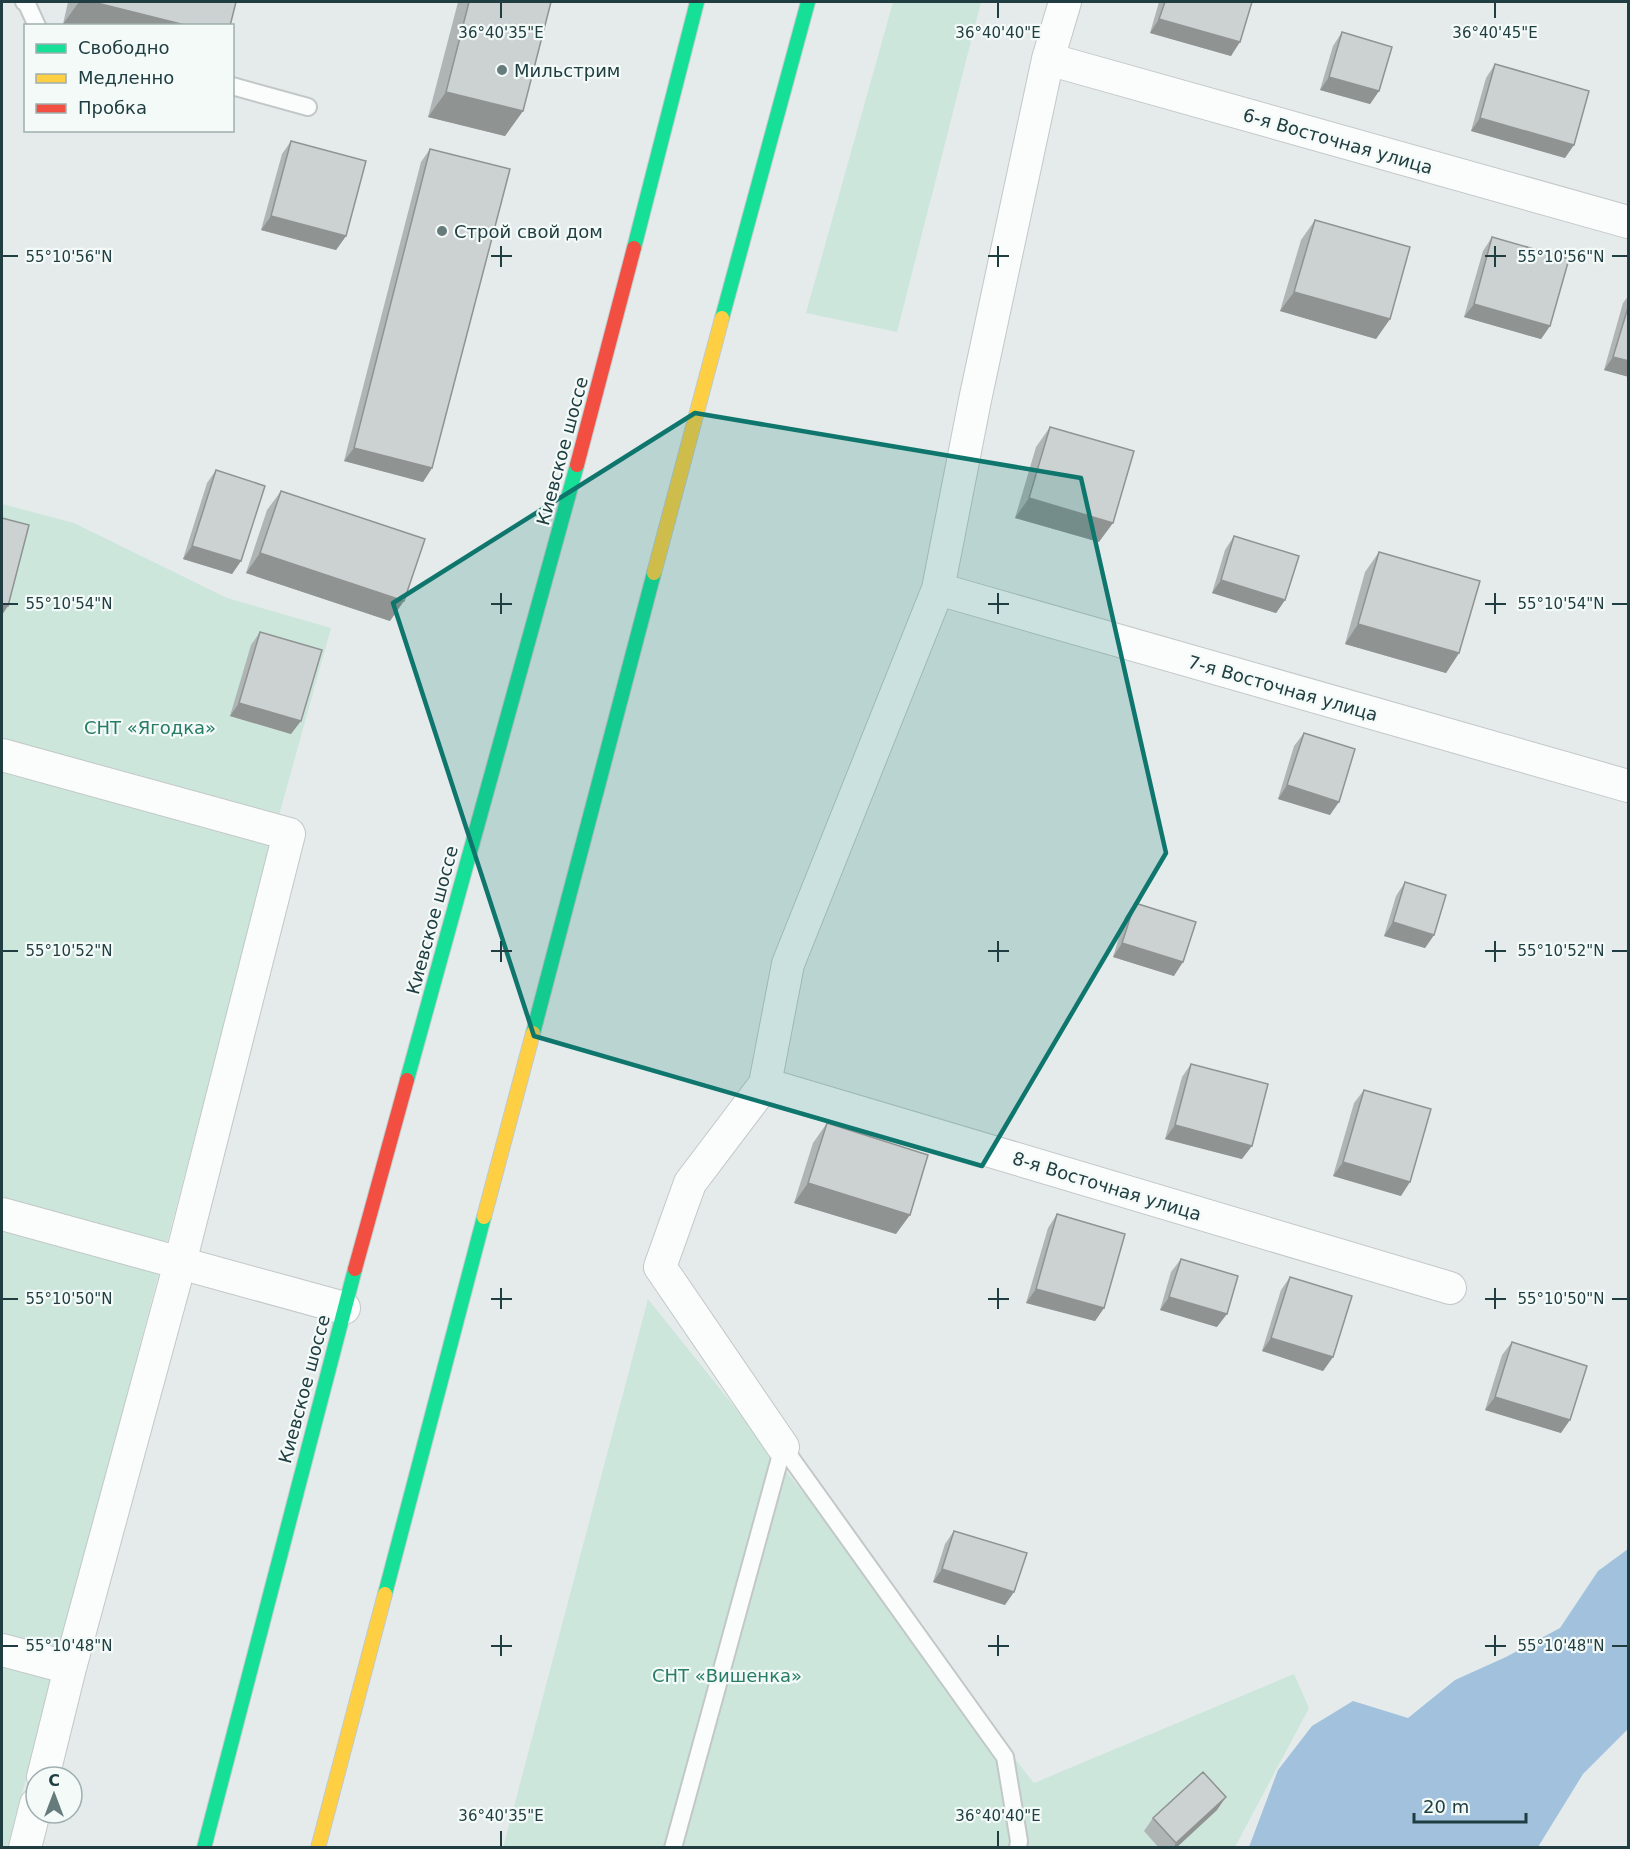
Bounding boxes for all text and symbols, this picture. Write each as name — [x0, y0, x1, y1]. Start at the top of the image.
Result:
legend — [24, 24, 234, 132]
text: 36°40'35"E — [458, 24, 544, 42]
text: 36°40'40"E — [955, 24, 1041, 42]
text: 36°40'45"E — [1452, 24, 1538, 42]
text: Свободно — [78, 37, 170, 58]
place label: Мильстрим — [514, 60, 620, 81]
marker: Мильстрим — [495, 63, 509, 77]
text: Медленно — [78, 67, 174, 88]
text: Пробка — [78, 97, 147, 118]
street label: 6-я Восточная улица — [1241, 104, 1435, 178]
place label: Строй свой дом — [454, 221, 603, 242]
marker: Строй свой дом — [435, 224, 449, 238]
text: 55°10'56"N — [25, 248, 113, 266]
text: 55°10'56"N — [1517, 248, 1605, 266]
street label: Киевское шоссе — [532, 374, 592, 528]
text: 55°10'54"N — [25, 595, 113, 613]
text: 55°10'54"N — [1517, 595, 1605, 613]
street label: 7-я Восточная улица — [1186, 651, 1380, 725]
park label: СНТ «Ягодка» — [84, 717, 216, 738]
street label: Киевское шоссе — [402, 843, 462, 997]
text: 55°10'52"N — [25, 942, 113, 960]
text: 55°10'52"N — [1517, 942, 1605, 960]
street label: 8-я Восточная улица — [1010, 1147, 1204, 1225]
text: 55°10'50"N — [25, 1290, 113, 1308]
text: 55°10'50"N — [1517, 1290, 1605, 1308]
street label: Киевское шоссе — [274, 1312, 334, 1466]
text: 55°10'48"N — [25, 1637, 113, 1655]
text: 55°10'48"N — [1517, 1637, 1605, 1655]
park label: СНТ «Вишенка» — [652, 1665, 802, 1686]
north arrow — [24, 1765, 84, 1825]
text: С — [48, 1771, 60, 1790]
scale bar — [1414, 1786, 1526, 1824]
text: 20 m — [1423, 1796, 1469, 1817]
text: 36°40'35"E — [458, 1807, 544, 1825]
text: 36°40'40"E — [955, 1807, 1041, 1825]

